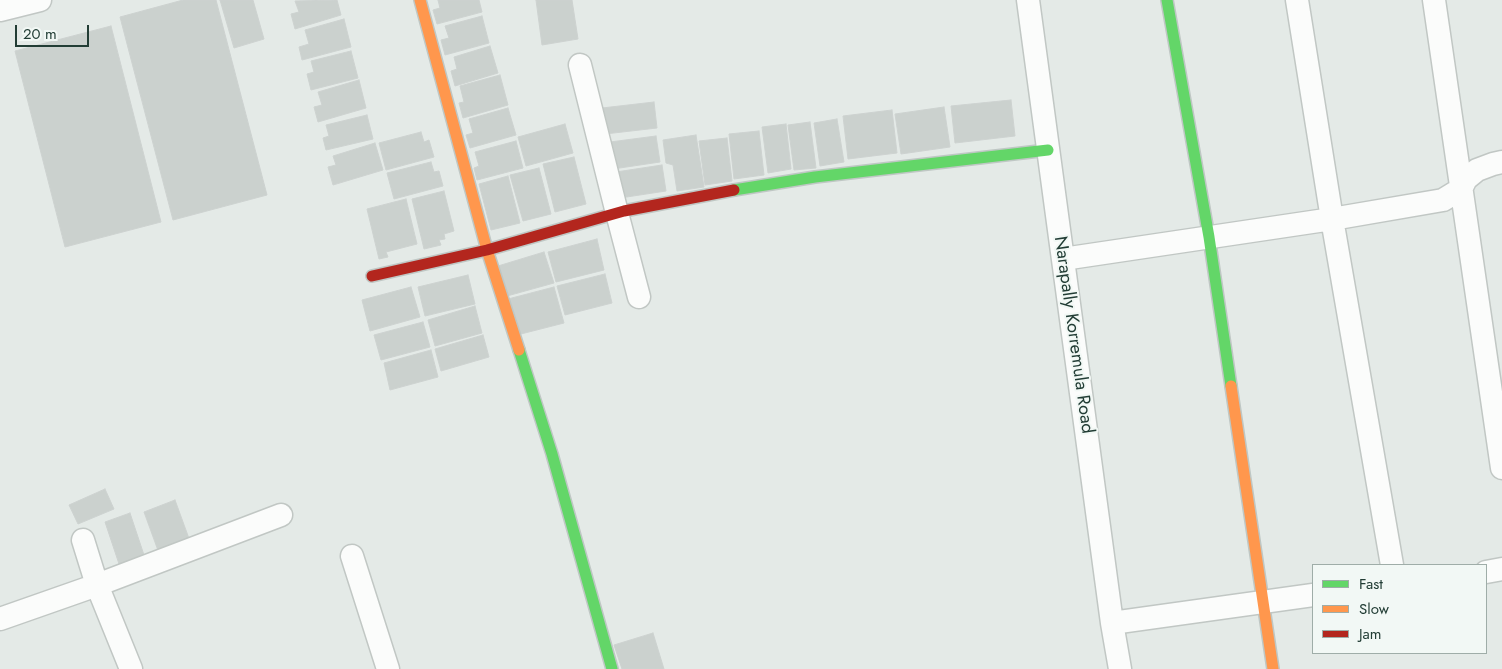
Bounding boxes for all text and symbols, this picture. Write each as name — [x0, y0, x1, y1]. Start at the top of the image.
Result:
scale bar — [18, 15, 91, 47]
text: 20 m — [23, 23, 57, 45]
street label: Narapally Korremula Road — [1048, 235, 1098, 435]
legend — [1312, 564, 1487, 654]
text: Fast — [1359, 573, 1383, 595]
text: Slow — [1359, 598, 1389, 620]
text: Jam — [1359, 623, 1382, 645]

